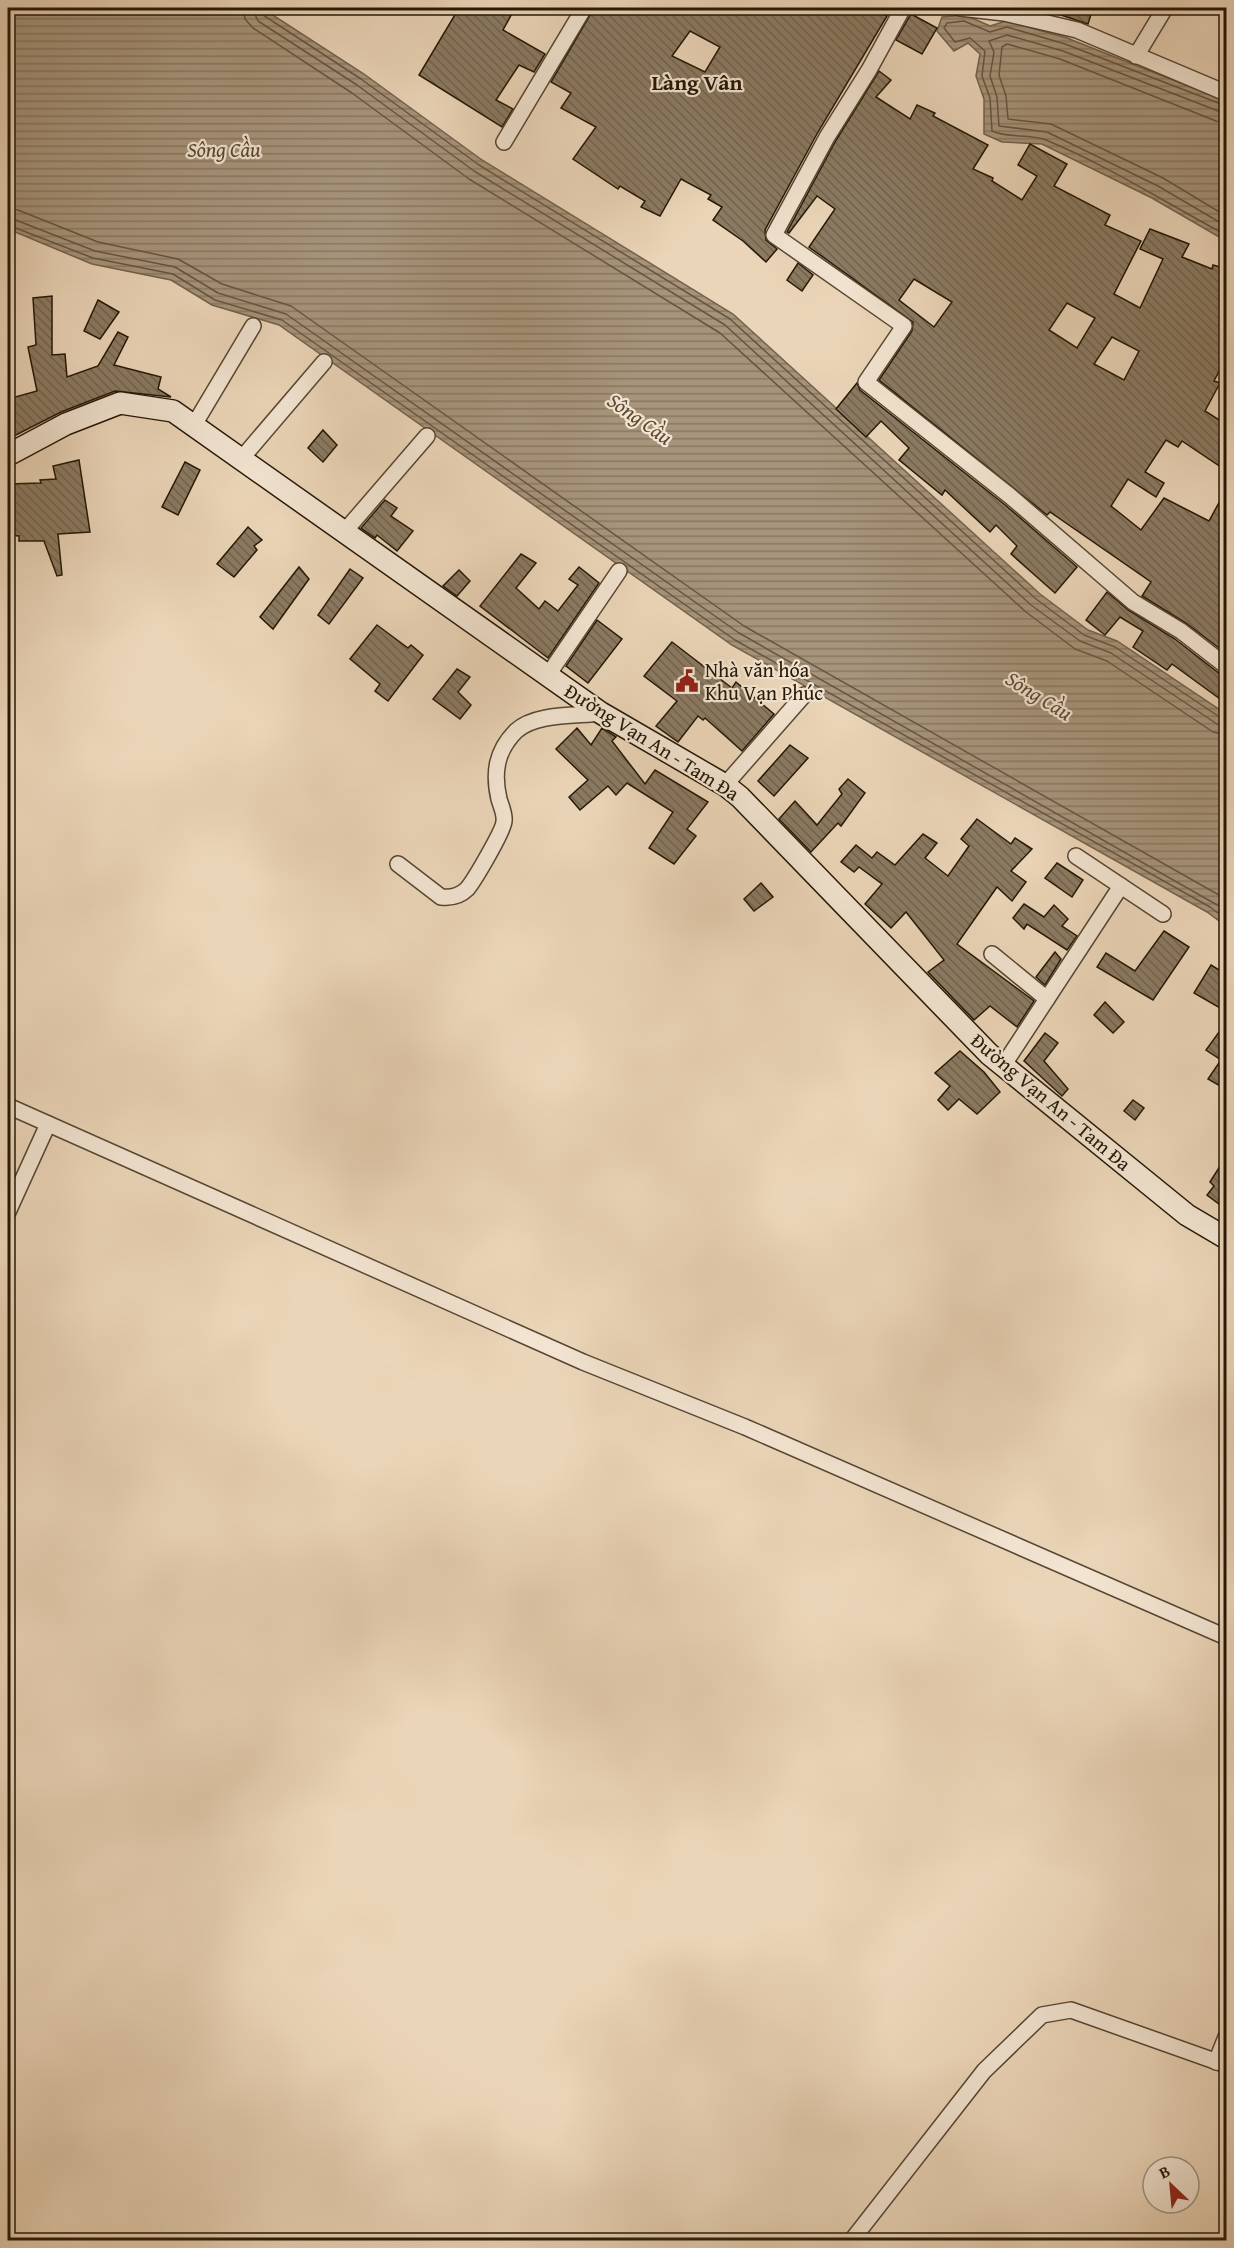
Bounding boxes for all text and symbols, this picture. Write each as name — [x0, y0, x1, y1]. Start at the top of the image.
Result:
district label: Làng Vân — [651, 66, 743, 98]
water label: Sông Cầu — [187, 134, 261, 165]
water label: Sông Cầu — [601, 385, 680, 453]
place label: Nhà văn hóa Khu Vạn Phúc — [705, 655, 823, 707]
water label: Sông Cầu — [1000, 663, 1079, 728]
public building icon: Nhà văn hóa Khu Vạn Phúc — [674, 668, 700, 694]
street label: Đường Vạn An - Tam Đa — [559, 676, 746, 807]
street label: Đường Vạn An - Tam Đa — [965, 1026, 1138, 1178]
north arrow — [1141, 2155, 1201, 2215]
text: B — [1155, 2159, 1174, 2184]

